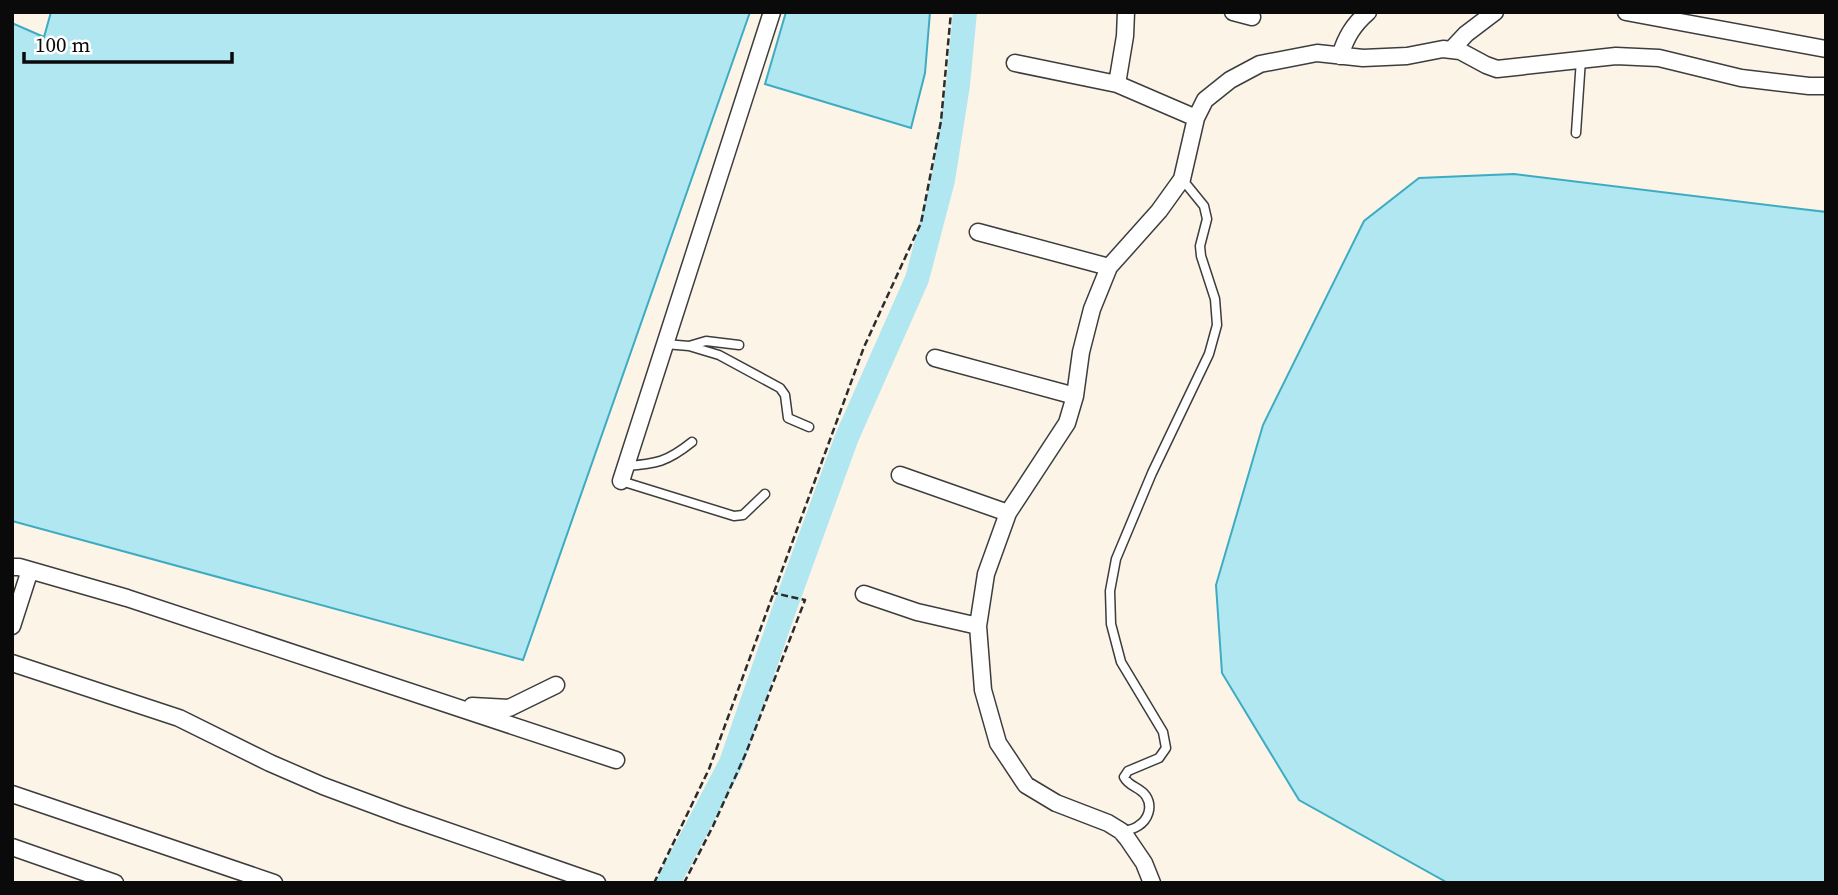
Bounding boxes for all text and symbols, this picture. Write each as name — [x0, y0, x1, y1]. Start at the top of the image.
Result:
scale bar — [24, 21, 233, 65]
text: 100 m — [35, 30, 90, 59]

